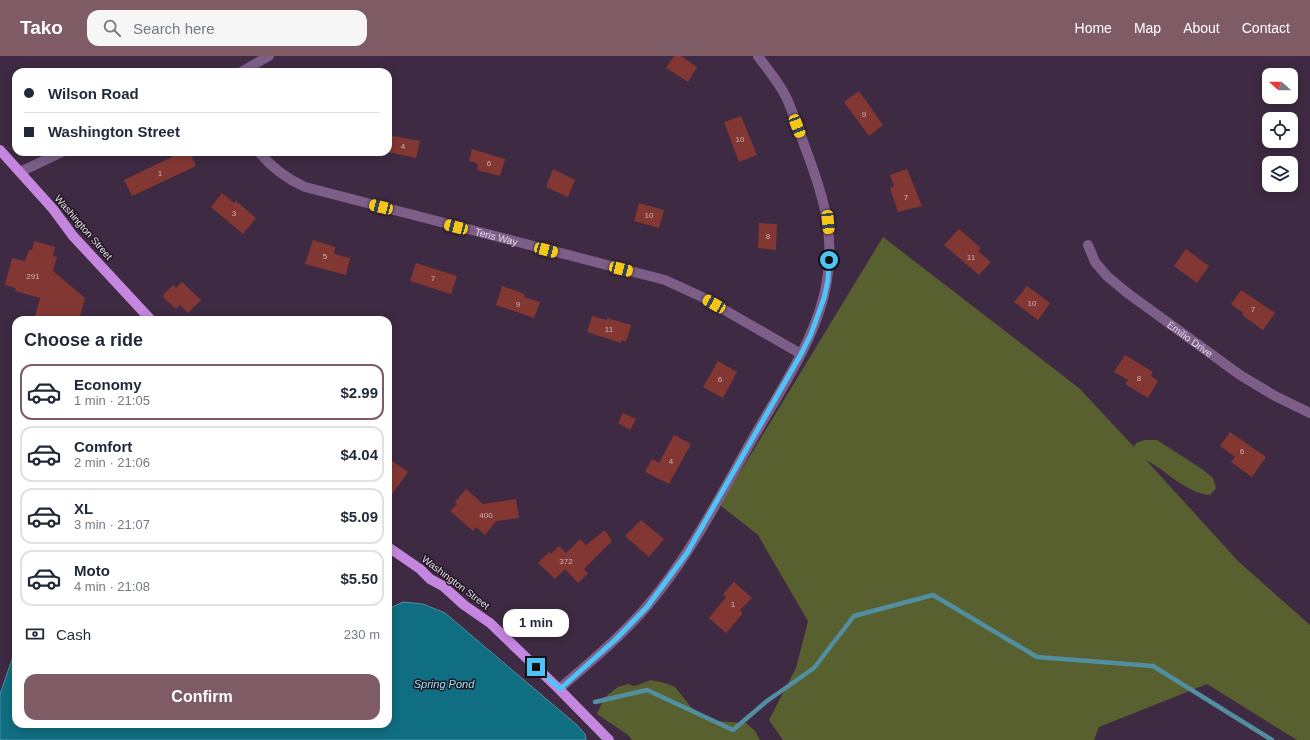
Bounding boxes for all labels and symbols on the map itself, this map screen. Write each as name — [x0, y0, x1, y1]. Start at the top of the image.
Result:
north arrow — [1262, 68, 1298, 104]
house number: 9 — [862, 110, 867, 119]
car — [787, 113, 807, 139]
house number: 10 — [736, 135, 745, 144]
house number: 4 — [401, 142, 406, 151]
house number: 6 — [487, 159, 492, 168]
house number: 1 — [158, 169, 163, 178]
street label: Washington Street — [53, 193, 115, 262]
house number: 7 — [904, 193, 909, 202]
car — [368, 198, 394, 216]
house number: 3 — [232, 209, 237, 218]
car — [821, 210, 835, 234]
house number: 10 — [645, 211, 654, 220]
car — [443, 218, 469, 236]
street label: Teris Way — [474, 226, 519, 248]
house number: 8 — [766, 232, 771, 241]
car — [533, 241, 559, 259]
route start — [820, 251, 838, 269]
house number: 5 — [323, 252, 328, 261]
house number: 11 — [967, 253, 976, 262]
car — [608, 260, 634, 278]
house number: 291 — [26, 272, 40, 281]
house number: 7 — [431, 274, 436, 283]
car — [701, 293, 727, 315]
house number: 10 — [1028, 299, 1037, 308]
house number: 9 — [516, 300, 521, 309]
house number: 7 — [1251, 305, 1256, 314]
street label: Emilio Drive — [1165, 319, 1215, 360]
house number: 11 — [605, 325, 614, 334]
house number: 8 — [1137, 374, 1142, 383]
house number: 6 — [718, 375, 723, 384]
house number: 6 — [1240, 447, 1245, 456]
house number: 4 — [669, 457, 674, 466]
house number: 400 — [479, 511, 493, 520]
street label: Washington Street — [420, 553, 492, 612]
house number: 372 — [559, 557, 573, 566]
house number: 1 — [731, 600, 736, 609]
callout: 1 min — [503, 609, 569, 637]
route end — [527, 658, 545, 676]
water label: Spring Pond — [414, 678, 475, 690]

